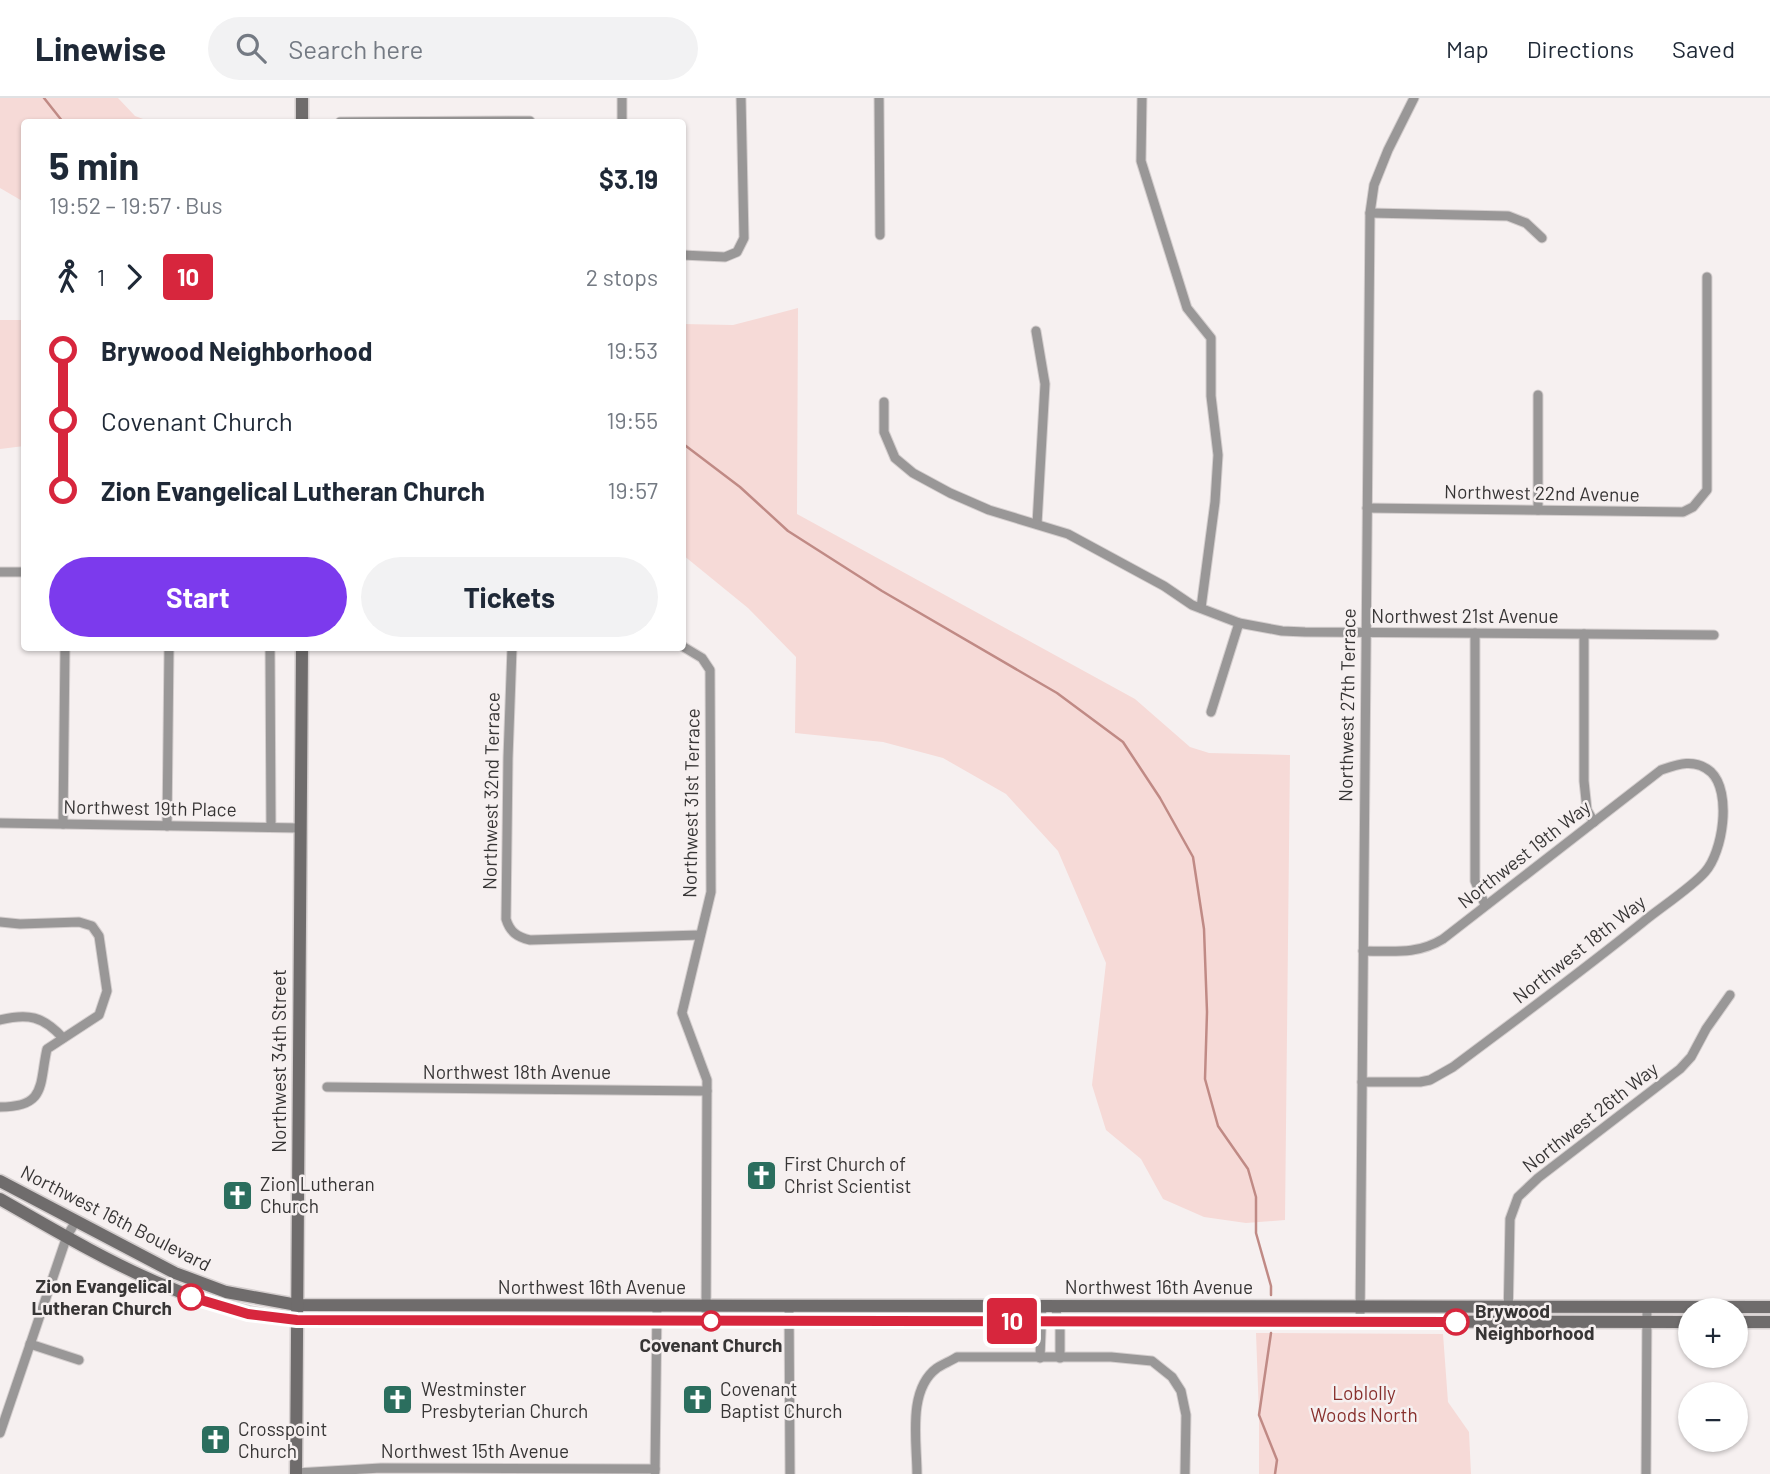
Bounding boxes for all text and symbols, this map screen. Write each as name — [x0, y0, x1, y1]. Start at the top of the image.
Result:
search box — [208, 17, 698, 80]
text: Linewise — [35, 28, 166, 68]
icon: search — [232, 29, 270, 67]
text: Search here — [288, 33, 423, 64]
text: Map — [1446, 34, 1489, 63]
text: Directions — [1527, 34, 1634, 63]
text: Saved — [1672, 34, 1735, 63]
text: 5 min — [49, 142, 139, 188]
text: $3.19 — [599, 163, 658, 194]
text: 19:52 – 19:57 · Bus — [49, 191, 223, 219]
icon: walk — [49, 258, 87, 296]
icon: forward — [115, 258, 153, 296]
text: 10 — [177, 262, 199, 291]
text: 1 — [97, 263, 105, 291]
text: 2 stops — [586, 263, 658, 291]
text: Brywood Neighborhood — [101, 335, 373, 366]
text: 19:53 — [607, 336, 658, 364]
text: Covenant Church — [101, 405, 293, 436]
text: 19:55 — [607, 406, 658, 434]
text: Zion Evangelical Lutheran Church — [101, 475, 485, 506]
text: 19:57 — [607, 476, 658, 504]
street label: Northwest 22nd Avenue — [1444, 479, 1640, 506]
button: Start — [49, 557, 347, 637]
button: Tickets — [361, 557, 658, 637]
street label: Northwest 21st Avenue — [1371, 604, 1559, 627]
street label: Northwest 27th Terrace — [1333, 608, 1360, 802]
street label: Northwest 32nd Terrace — [477, 692, 504, 890]
street label: Northwest 31st Terrace — [677, 708, 704, 898]
street label: Northwest 19th Place — [63, 794, 237, 821]
street label: Northwest 19th Way — [1453, 794, 1595, 913]
street label: Northwest 18th Way — [1508, 889, 1650, 1008]
street label: Northwest 34th Street — [267, 969, 290, 1153]
street label: Northwest 26th Way — [1517, 1056, 1662, 1177]
street label: Northwest 18th Avenue — [423, 1060, 611, 1083]
place label: First Church of Christ Scientist — [784, 1152, 911, 1197]
church icon: First Church of Christ Scientist — [744, 1158, 778, 1192]
street label: Northwest 16th Boulevard — [17, 1160, 215, 1276]
place label: Zion Lutheran Church — [260, 1172, 375, 1217]
church icon: Zion Lutheran Church — [220, 1178, 254, 1212]
place label: Zion Evangelical Lutheran Church — [32, 1274, 172, 1319]
street label: Northwest 16th Avenue — [498, 1275, 686, 1298]
street label: Northwest 16th Avenue — [1065, 1275, 1253, 1298]
marker: Zion Evangelical Lutheran Church — [178, 1284, 204, 1310]
line badge: 10 — [981, 1298, 1044, 1344]
map controls — [1678, 1298, 1748, 1452]
button: + — [1678, 1298, 1748, 1368]
place label: Brywood Neighborhood — [1475, 1299, 1595, 1344]
text: 10 — [1001, 1306, 1023, 1335]
marker: Brywood Neighborhood — [1443, 1309, 1469, 1335]
marker: Covenant Church — [701, 1311, 721, 1331]
place label: Covenant Church — [640, 1333, 782, 1356]
place label: Westminster Presbyterian Church — [421, 1377, 588, 1422]
place label: Covenant Baptist Church — [720, 1377, 843, 1422]
park label: Loblolly Woods North — [1310, 1381, 1418, 1426]
button: − — [1678, 1382, 1748, 1452]
church icon: Westminster Presbyterian Church — [381, 1383, 415, 1417]
church icon: Covenant Baptist Church — [680, 1383, 714, 1417]
place label: Crosspoint Church — [238, 1417, 327, 1462]
church icon: Crosspoint Church — [198, 1423, 232, 1457]
street label: Northwest 15th Avenue — [381, 1439, 569, 1462]

